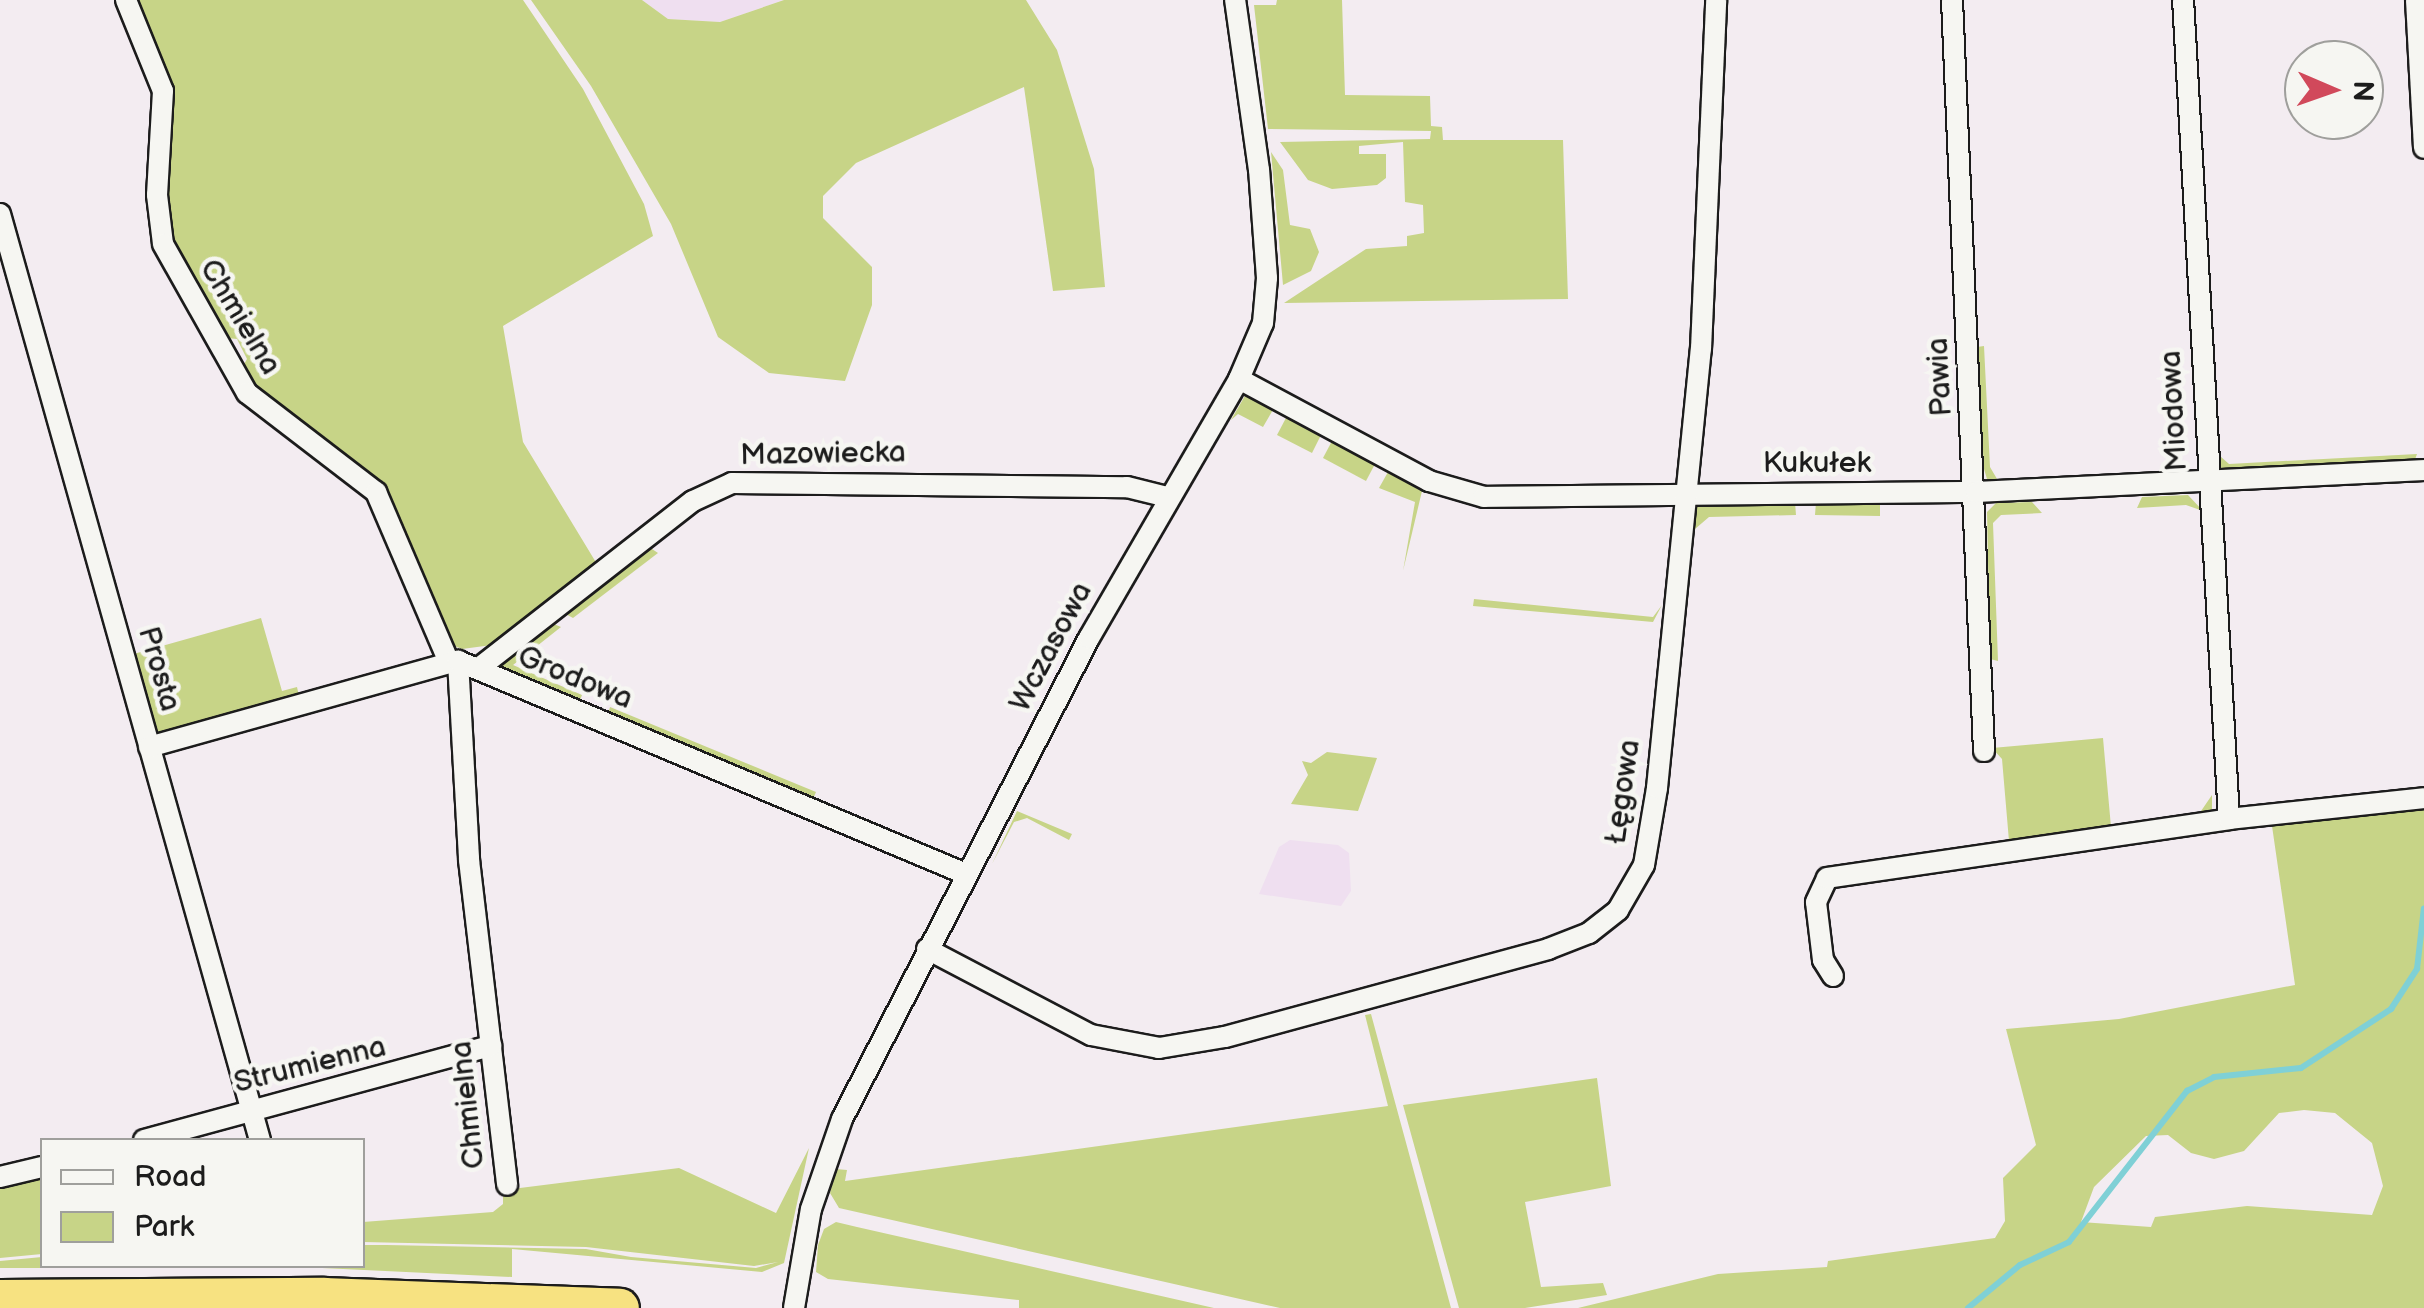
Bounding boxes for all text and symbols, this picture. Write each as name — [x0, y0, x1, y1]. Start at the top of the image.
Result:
north arrow — [2284, 40, 2384, 140]
text: N — [2346, 80, 2379, 102]
street label: Chmielna — [192, 253, 288, 381]
street label: Pawia — [1920, 337, 1960, 417]
street label: Miodowa — [2153, 350, 2195, 472]
street label: Mazowiecka — [740, 435, 906, 473]
street label: Kukułek — [1763, 445, 1871, 481]
street label: Wczasowa — [1002, 576, 1100, 718]
street label: Prosta — [130, 623, 188, 715]
street label: Grodowa — [512, 639, 638, 717]
street label: Łęgowa — [1598, 737, 1648, 847]
street label: Strumienna — [230, 1029, 390, 1101]
street label: Chmielna — [443, 1039, 493, 1171]
legend — [40, 1138, 365, 1268]
text: Road — [134, 1159, 207, 1195]
text: Park — [134, 1209, 194, 1245]

